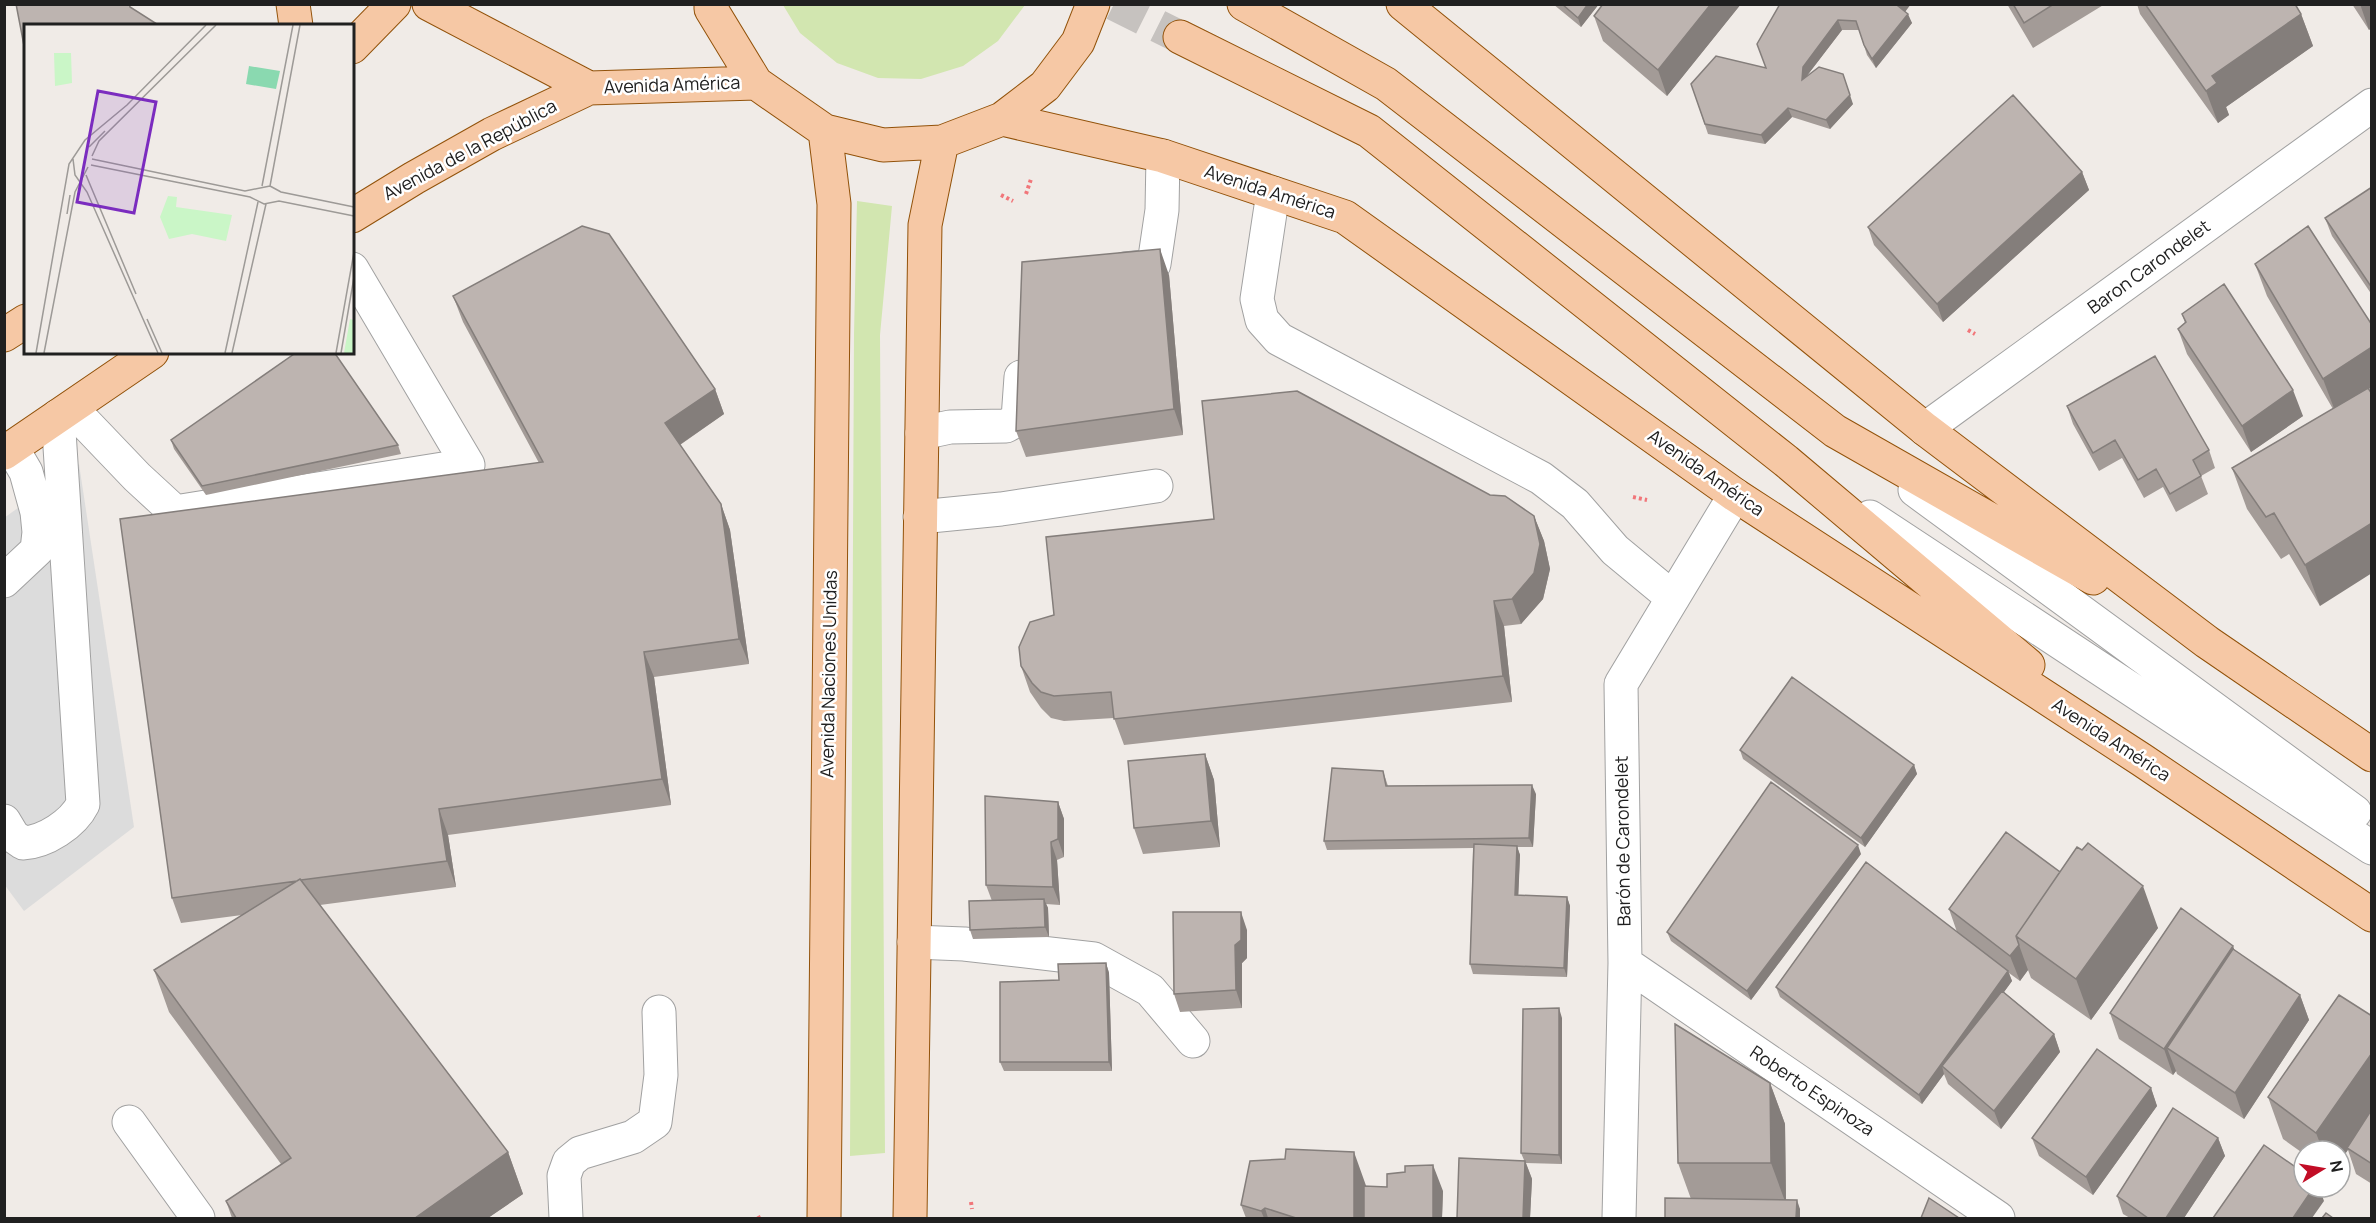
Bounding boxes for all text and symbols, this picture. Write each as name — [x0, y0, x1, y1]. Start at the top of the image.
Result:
inset map — [24, 24, 354, 354]
street label: Avenida América — [603, 70, 741, 98]
street label: Avenida de la República — [379, 93, 561, 205]
street label: Avenida América — [1202, 159, 1339, 224]
street label: Baron Carondelet — [2082, 214, 2214, 319]
street label: Avenida América — [1644, 423, 1769, 521]
street label: Avenida Naciones Unidas — [814, 570, 842, 778]
street label: Avenida América — [2048, 692, 2175, 786]
street label: Barón de Carondelet — [1609, 755, 1635, 927]
street label: Roberto Espinoza — [1746, 1040, 1879, 1141]
north arrow — [2292, 1139, 2352, 1199]
text: N — [2325, 1158, 2349, 1174]

